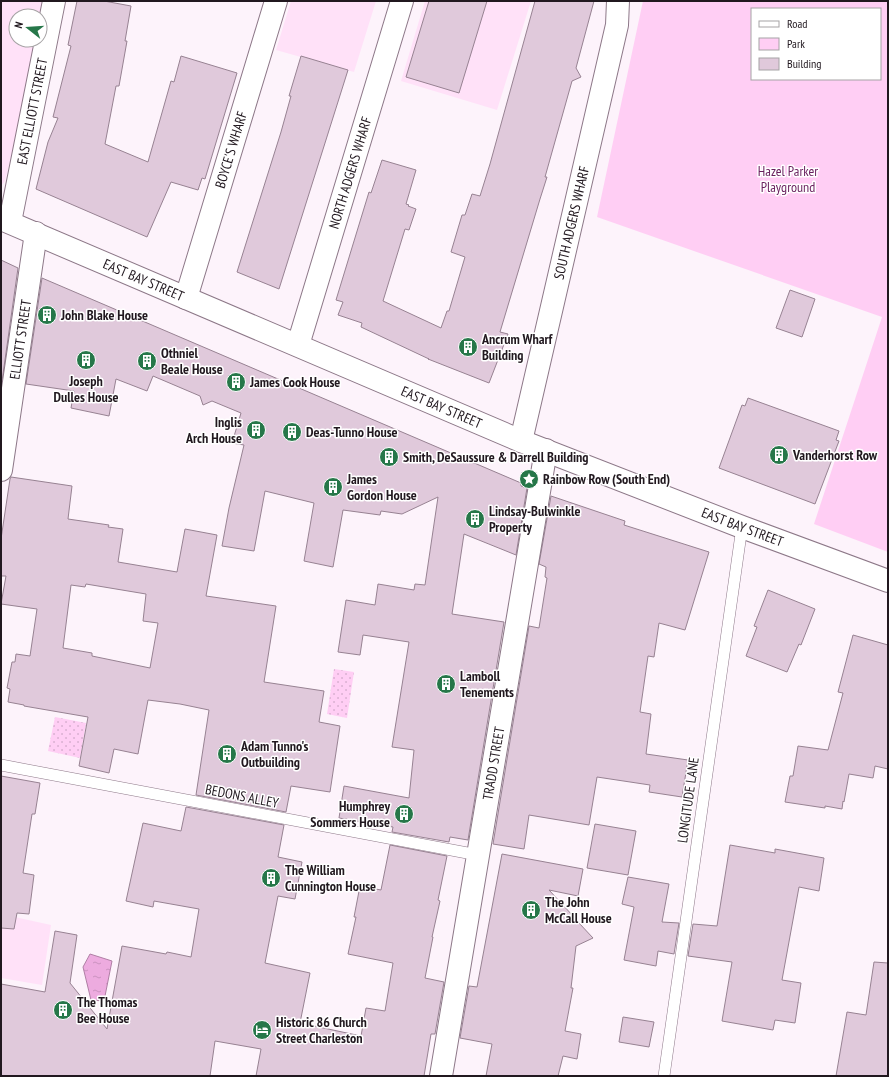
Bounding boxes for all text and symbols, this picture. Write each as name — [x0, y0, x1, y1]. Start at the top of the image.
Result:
north arrow — [8, 8, 48, 48]
legend — [751, 8, 881, 80]
text: Road — [787, 16, 807, 31]
text: N — [11, 20, 26, 30]
text: Park — [787, 36, 805, 51]
street label: EAST ELLIOTT STREET — [13, 56, 52, 166]
text: Building — [787, 56, 822, 71]
street label: BOYCE'S WHARF — [211, 109, 251, 190]
street label: NORTH ADGERS WHARF — [325, 114, 376, 231]
park label: Hazel Parker Playground — [758, 162, 818, 196]
street label: SOUTH ADGERS WHARF — [550, 164, 593, 281]
street label: EAST BAY STREET — [100, 255, 187, 305]
street label: ELLIOTT STREET — [5, 297, 35, 381]
building icon: John Blake House — [36, 304, 58, 326]
place label: John Blake House — [60, 306, 148, 324]
place label: Ancrum Wharf Building — [481, 330, 554, 364]
building icon: Ancrum Wharf Building — [457, 336, 479, 358]
place label: Othniel Beale House — [161, 344, 223, 378]
building icon: Joseph Dulles House — [75, 349, 97, 371]
building icon: Othniel Beale House — [136, 350, 158, 372]
building icon: James Cook House — [225, 371, 247, 393]
place label: Joseph Dulles House — [53, 372, 119, 406]
place label: James Cook House — [249, 373, 340, 391]
street label: EAST BAY STREET — [398, 382, 485, 433]
place label: Inglis Arch House — [185, 413, 242, 447]
building icon: Inglis Arch House — [245, 419, 267, 441]
building icon: Deas-Tunno House — [281, 421, 303, 443]
place label: Deas-Tunno House — [306, 423, 398, 441]
building icon: Vanderhorst Row — [768, 444, 790, 466]
building icon: Smith, DeSaussure & Darrell Building — [378, 446, 400, 468]
place label: Vanderhorst Row — [792, 446, 878, 464]
place label: Smith, DeSaussure & Darrell Building — [403, 448, 589, 466]
place icon: Rainbow Row (South End) — [518, 468, 540, 490]
place label: James Gordon House — [346, 470, 417, 504]
place label: Rainbow Row (South End) — [543, 470, 670, 488]
building icon: James Gordon House — [322, 476, 344, 498]
place label: Lindsay-Bulwinkle Property — [489, 502, 581, 536]
street label: EAST BAY STREET — [699, 503, 787, 551]
building icon: Lindsay-Bulwinkle Property — [464, 508, 486, 530]
place label: Lamboll Tenements — [460, 667, 514, 701]
building icon: Lamboll Tenements — [435, 673, 457, 695]
street label: TRADD STREET — [478, 725, 509, 801]
place label: Adam Tunno's Outbuilding — [240, 737, 309, 771]
building icon: Adam Tunno's Outbuilding — [216, 743, 238, 765]
street label: LONGITUDE LANE — [673, 756, 703, 844]
street label: BEDONS ALLEY — [204, 780, 281, 812]
place label: Humphrey Sommers House — [310, 797, 390, 831]
building icon: Humphrey Sommers House — [393, 803, 415, 825]
place label: The William Cunnington House — [285, 861, 376, 895]
building icon: The William Cunnington House — [260, 867, 282, 889]
place label: The John McCall House — [545, 893, 612, 927]
building icon: The John McCall House — [520, 899, 542, 921]
place label: The Thomas Bee House — [77, 993, 138, 1027]
building icon: The Thomas Bee House — [52, 999, 74, 1021]
place label: Historic 86 Church Street Charleston — [276, 1013, 367, 1047]
hotel icon: Historic 86 Church Street Charleston — [251, 1019, 273, 1041]

